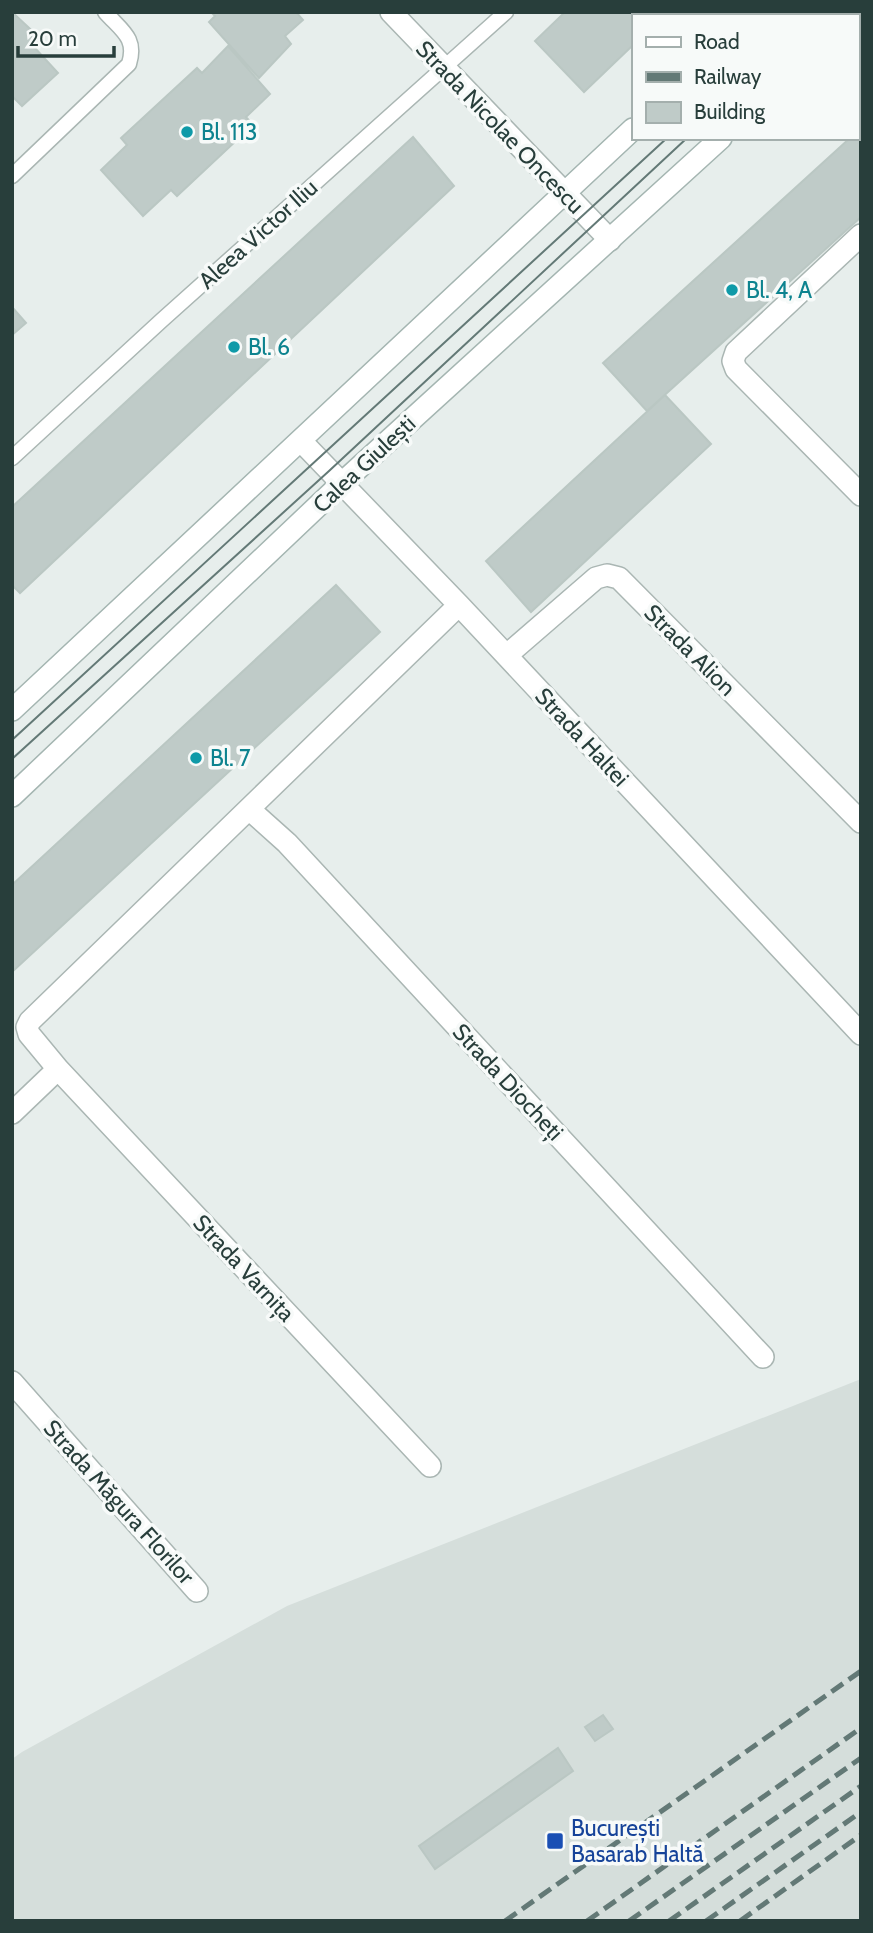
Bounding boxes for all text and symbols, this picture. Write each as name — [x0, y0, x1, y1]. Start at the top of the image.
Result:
scale bar — [18, 14, 114, 58]
legend — [632, 14, 859, 140]
text: 20 m — [28, 26, 77, 51]
text: Road — [694, 29, 740, 54]
street label: Strada Nicolae Oncescu — [410, 35, 590, 219]
text: Railway — [694, 64, 762, 89]
text: Building — [694, 99, 766, 124]
place label: Bl. 113 — [201, 118, 257, 146]
marker: Bl. 113 — [179, 124, 195, 140]
street label: Aleea Victor Iliu — [193, 173, 323, 295]
place label: Bl. 4, A — [746, 276, 812, 304]
marker: Bl. 4, A — [724, 282, 740, 298]
place label: Bl. 6 — [248, 333, 290, 361]
marker: Bl. 6 — [226, 339, 242, 355]
street label: Calea Giulești — [307, 409, 422, 519]
street label: Strada Alion — [638, 598, 742, 702]
street label: Strada Haltei — [529, 682, 635, 792]
place label: Bl. 7 — [210, 744, 251, 772]
marker: Bl. 7 — [188, 750, 204, 766]
street label: Strada Diocheți — [446, 1018, 569, 1147]
street label: Strada Varnița — [187, 1209, 301, 1328]
street label: Strada Măgura Florilor — [38, 1414, 201, 1591]
place label: București Basarab Haltă — [571, 1814, 704, 1868]
marker: București Basarab Haltă — [545, 1831, 565, 1851]

